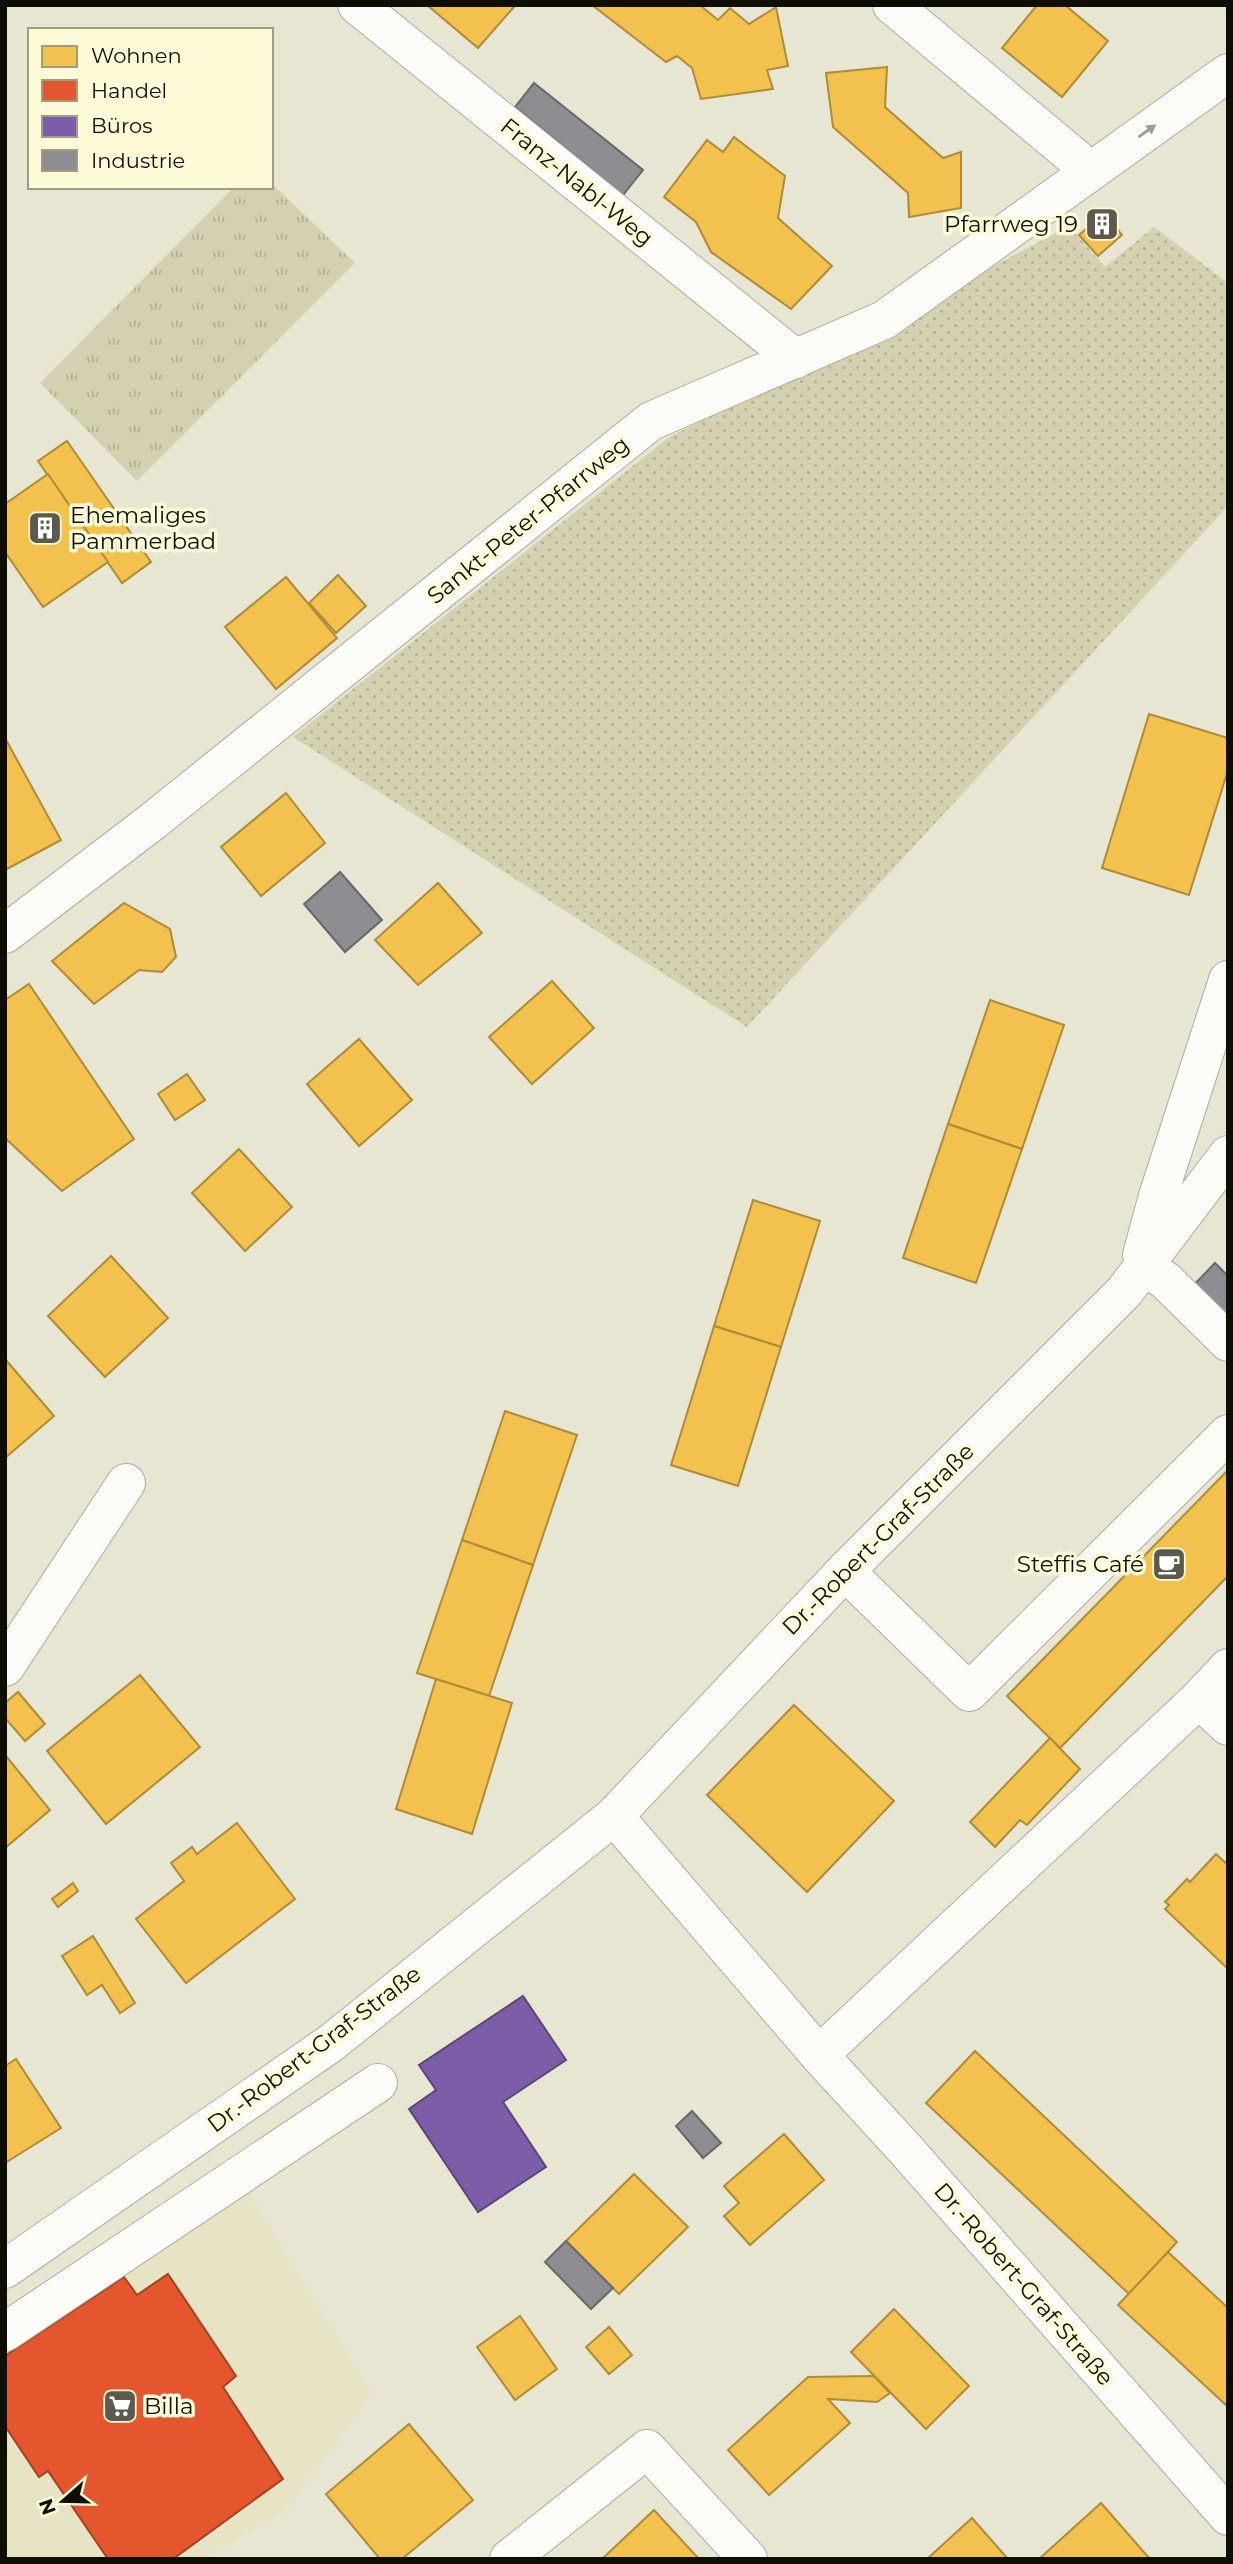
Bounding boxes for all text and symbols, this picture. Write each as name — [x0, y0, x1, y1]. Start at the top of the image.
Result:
legend — [28, 28, 273, 189]
text: Wohnen — [91, 43, 182, 68]
text: Handel — [91, 78, 167, 103]
street label: Franz-Nabl-Weg — [495, 112, 659, 252]
text: Büros — [91, 113, 153, 138]
one-way arrow — [1138, 124, 1156, 138]
text: Industrie — [91, 148, 185, 173]
building icon: Pfarrweg 19 — [1083, 205, 1121, 243]
place label: Pfarrweg 19 — [944, 210, 1078, 238]
street label: Sankt-Peter-Pfarrweg — [422, 430, 634, 610]
place label: Ehemaliges Pammerbad — [70, 501, 216, 555]
building icon: Ehemaliges Pammerbad — [26, 509, 64, 547]
street label: Dr.-Robert-Graf-Straße — [776, 1437, 980, 1641]
cafe icon: Steffis Café — [1150, 1545, 1188, 1583]
place label: Steffis Café — [1017, 1550, 1144, 1578]
street label: Dr.-Robert-Graf-Straße — [202, 1960, 426, 2138]
street label: Dr.-Robert-Graf-Straße — [928, 2177, 1120, 2391]
supermarket icon: Billa — [101, 2387, 139, 2425]
place label: Billa — [144, 2392, 193, 2420]
north arrow — [28, 2466, 98, 2536]
text: N — [34, 2495, 61, 2518]

